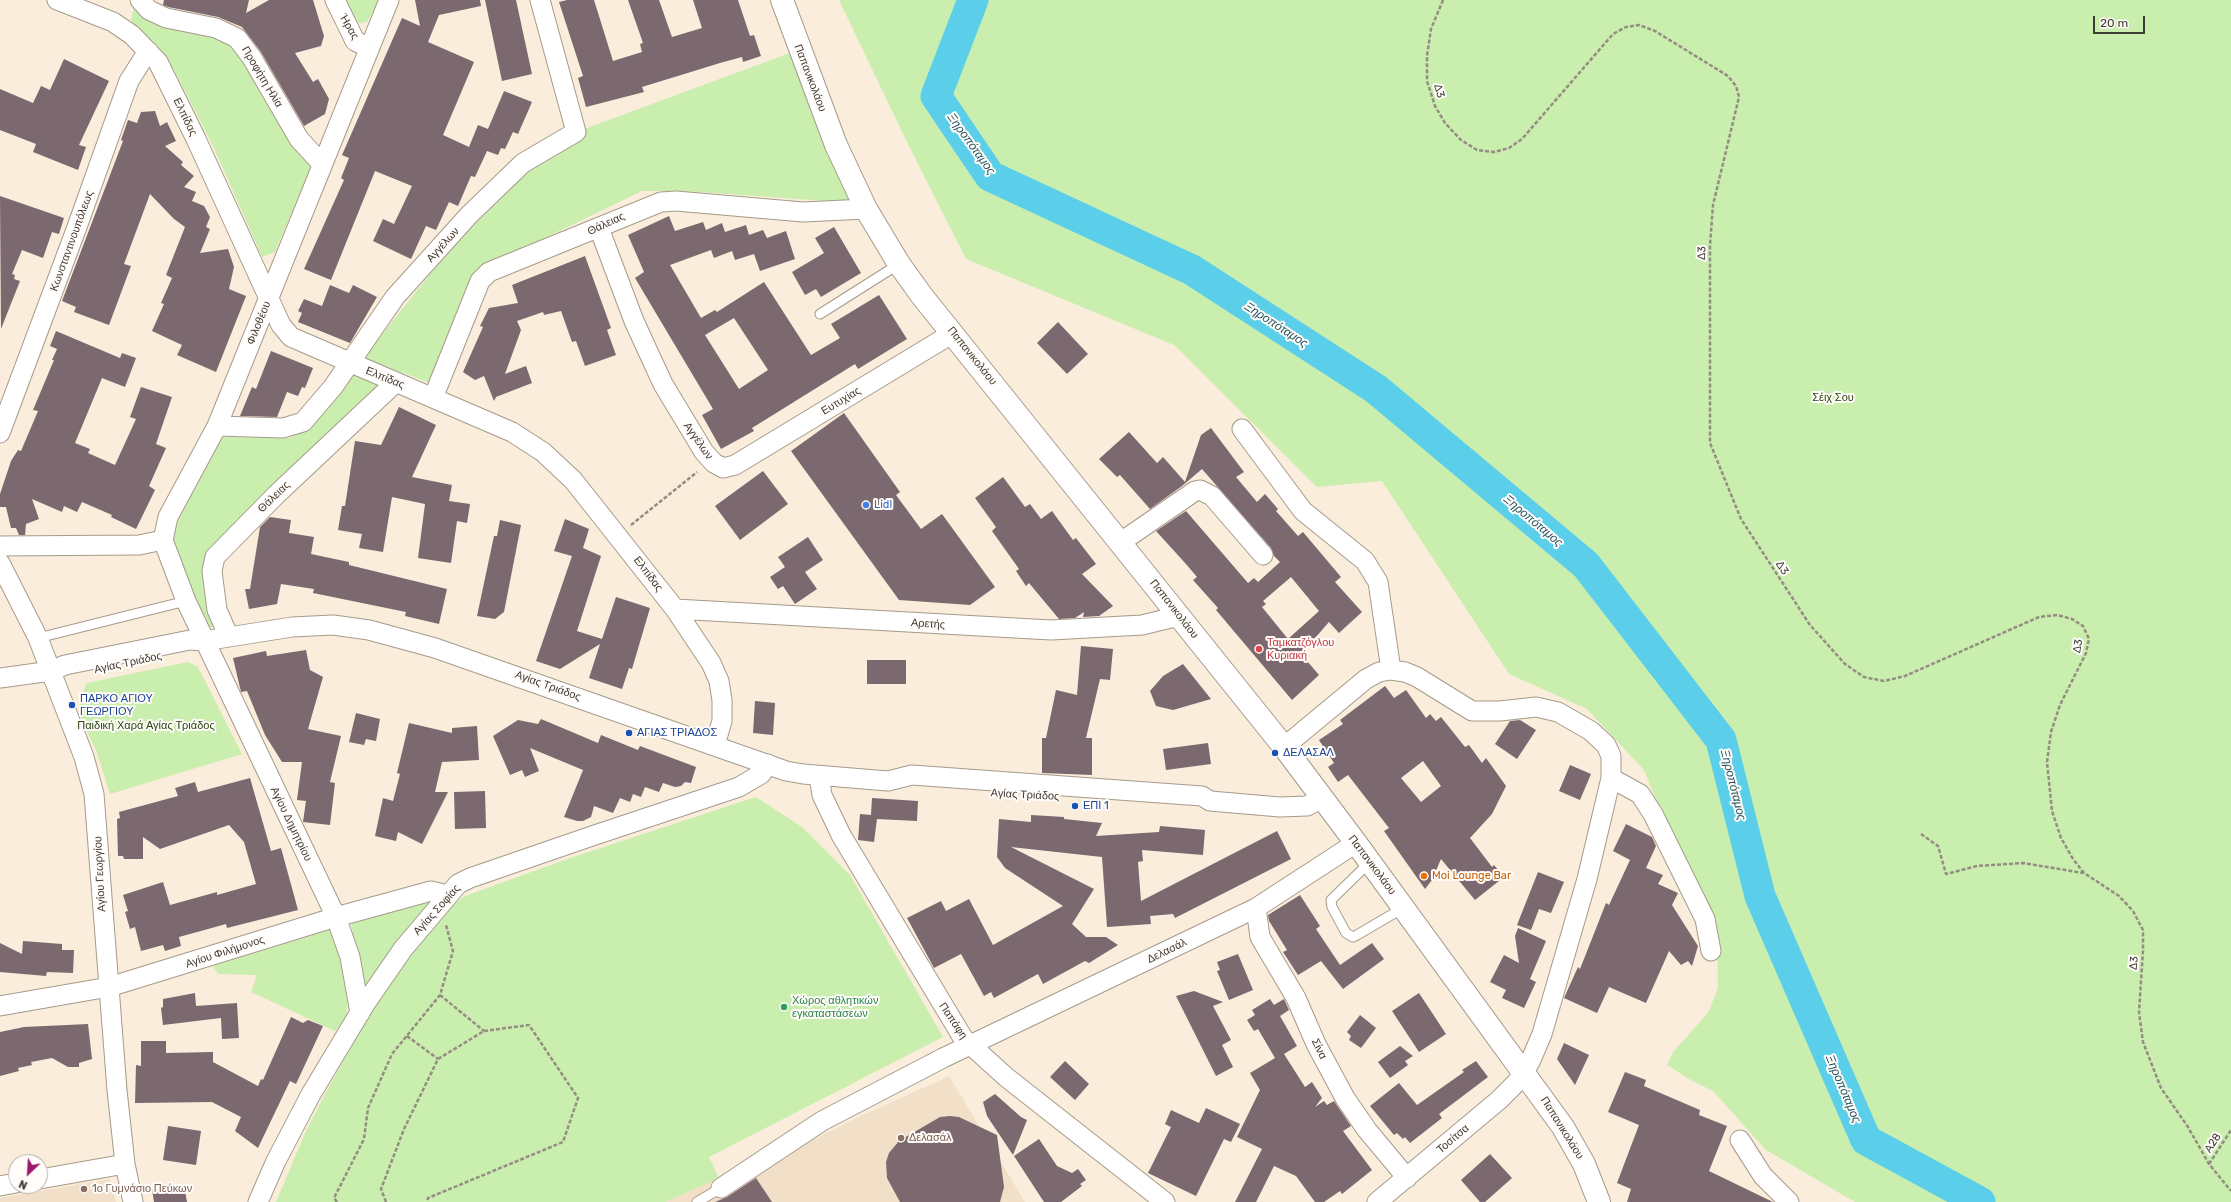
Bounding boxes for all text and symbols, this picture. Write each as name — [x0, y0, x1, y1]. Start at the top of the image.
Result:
scale bar — [2095, 8, 2147, 34]
street label: Ήρας — [337, 12, 361, 42]
text: 20 m — [2100, 16, 2128, 30]
street label: Παπανικολάου — [791, 42, 829, 114]
street label: Προφήτη Ηλία — [239, 44, 285, 110]
street label: Δ3 — [1431, 82, 1447, 100]
street label: Ελπίδας — [170, 96, 200, 138]
water label: Ξηροπόταμος — [944, 110, 998, 178]
street label: Κωνσταντινουπόλεως — [48, 189, 96, 293]
street label: Θάλειας — [585, 210, 627, 238]
street label: Αγγέλων — [424, 225, 462, 265]
street label: Δ3 — [1695, 246, 1709, 260]
street label: Φιλοθέου — [244, 299, 274, 347]
water label: Ξηροπόταμος — [1242, 299, 1310, 351]
street label: Παπανικολάου — [944, 324, 1000, 388]
street label: Ελπίδας — [364, 364, 406, 392]
street label: Ευτυχίας — [819, 384, 863, 418]
park label: Σέιχ Σου — [1812, 391, 1854, 405]
street label: Αγγέλων — [680, 420, 716, 462]
street label: Θάλειας — [255, 479, 293, 515]
water label: Ξηροπόταμος — [1501, 492, 1565, 550]
place label: Lidl — [874, 498, 892, 512]
marker: Lidl — [861, 500, 871, 510]
street label: Ελπίδας — [630, 554, 666, 594]
street label: Δ3 — [1773, 559, 1791, 577]
street label: Παπανικολάου — [1147, 577, 1201, 641]
street label: Αρετής — [910, 616, 946, 632]
place label: Ταμκατζόγλου Κυριακή — [1267, 636, 1334, 662]
street label: Δ3 — [2070, 638, 2086, 654]
marker: Ταμκατζόγλου Κυριακή — [1254, 644, 1264, 654]
street label: Αγίας Τριάδος — [93, 649, 163, 677]
street label: Αγίας Τριάδος — [513, 668, 583, 704]
place label: ΠΑΡΚΟ ΑΓΙΟΥ ΓΕΩΡΓΙΟΥ — [80, 692, 153, 718]
marker: ΠΑΡΚΟ ΑΓΙΟΥ ΓΕΩΡΓΙΟΥ — [67, 700, 77, 710]
park label: Παιδική Χαρά Αγίας Τριάδος — [77, 719, 215, 733]
place label: ΑΓΙΑΣ ΤΡΙΑΔΟΣ — [637, 726, 717, 740]
marker: ΑΓΙΑΣ ΤΡΙΑΔΟΣ — [624, 728, 634, 738]
place label: ΔΕΛΑΣΑΛ — [1283, 746, 1334, 760]
marker: ΔΕΛΑΣΑΛ — [1270, 748, 1280, 758]
water label: Ξηροπόταμος — [1717, 748, 1749, 822]
street label: Αγίου Δημητρίου — [267, 785, 315, 863]
street label: Αγίας Τριάδος — [990, 787, 1060, 803]
place label: ΕΠΙ 1 — [1083, 799, 1109, 813]
marker: ΕΠΙ 1 — [1070, 801, 1080, 811]
street label: Παπανικολάου — [1345, 833, 1399, 897]
street label: Αγίου Γεωργίου — [91, 836, 109, 912]
place label: Moi Lounge Bar — [1432, 869, 1511, 883]
marker: Moi Lounge Bar — [1419, 871, 1429, 881]
street label: Αγίας Σοφίας — [411, 882, 463, 938]
street label: Αγίου Φιλήμονος — [184, 933, 266, 971]
street label: Δελασάλ — [1145, 936, 1189, 966]
street label: Δ3 — [2127, 955, 2141, 971]
place label: Χώρος αθλητικών εγκαταστάσεων — [792, 994, 878, 1020]
street label: Παπάφη — [936, 1000, 970, 1042]
marker: Χώρος αθλητικών εγκαταστάσεων — [779, 1002, 789, 1012]
street label: Σίνα — [1308, 1037, 1330, 1061]
water label: Ξηροπόταμος — [1822, 1053, 1864, 1125]
street label: Παπανικολάου — [1538, 1094, 1586, 1162]
street label: Τοσίτσα — [1434, 1122, 1472, 1156]
place label: Δελασάλ — [909, 1131, 952, 1145]
street label: Α28 — [2202, 1131, 2224, 1155]
marker: Δελασάλ — [896, 1133, 906, 1143]
north arrow — [8, 1154, 48, 1194]
text: N — [17, 1177, 29, 1192]
place label: 1ο Γυμνάσιο Πεύκων — [92, 1182, 192, 1196]
marker: 1ο Γυμνάσιο Πεύκων — [79, 1184, 89, 1194]

